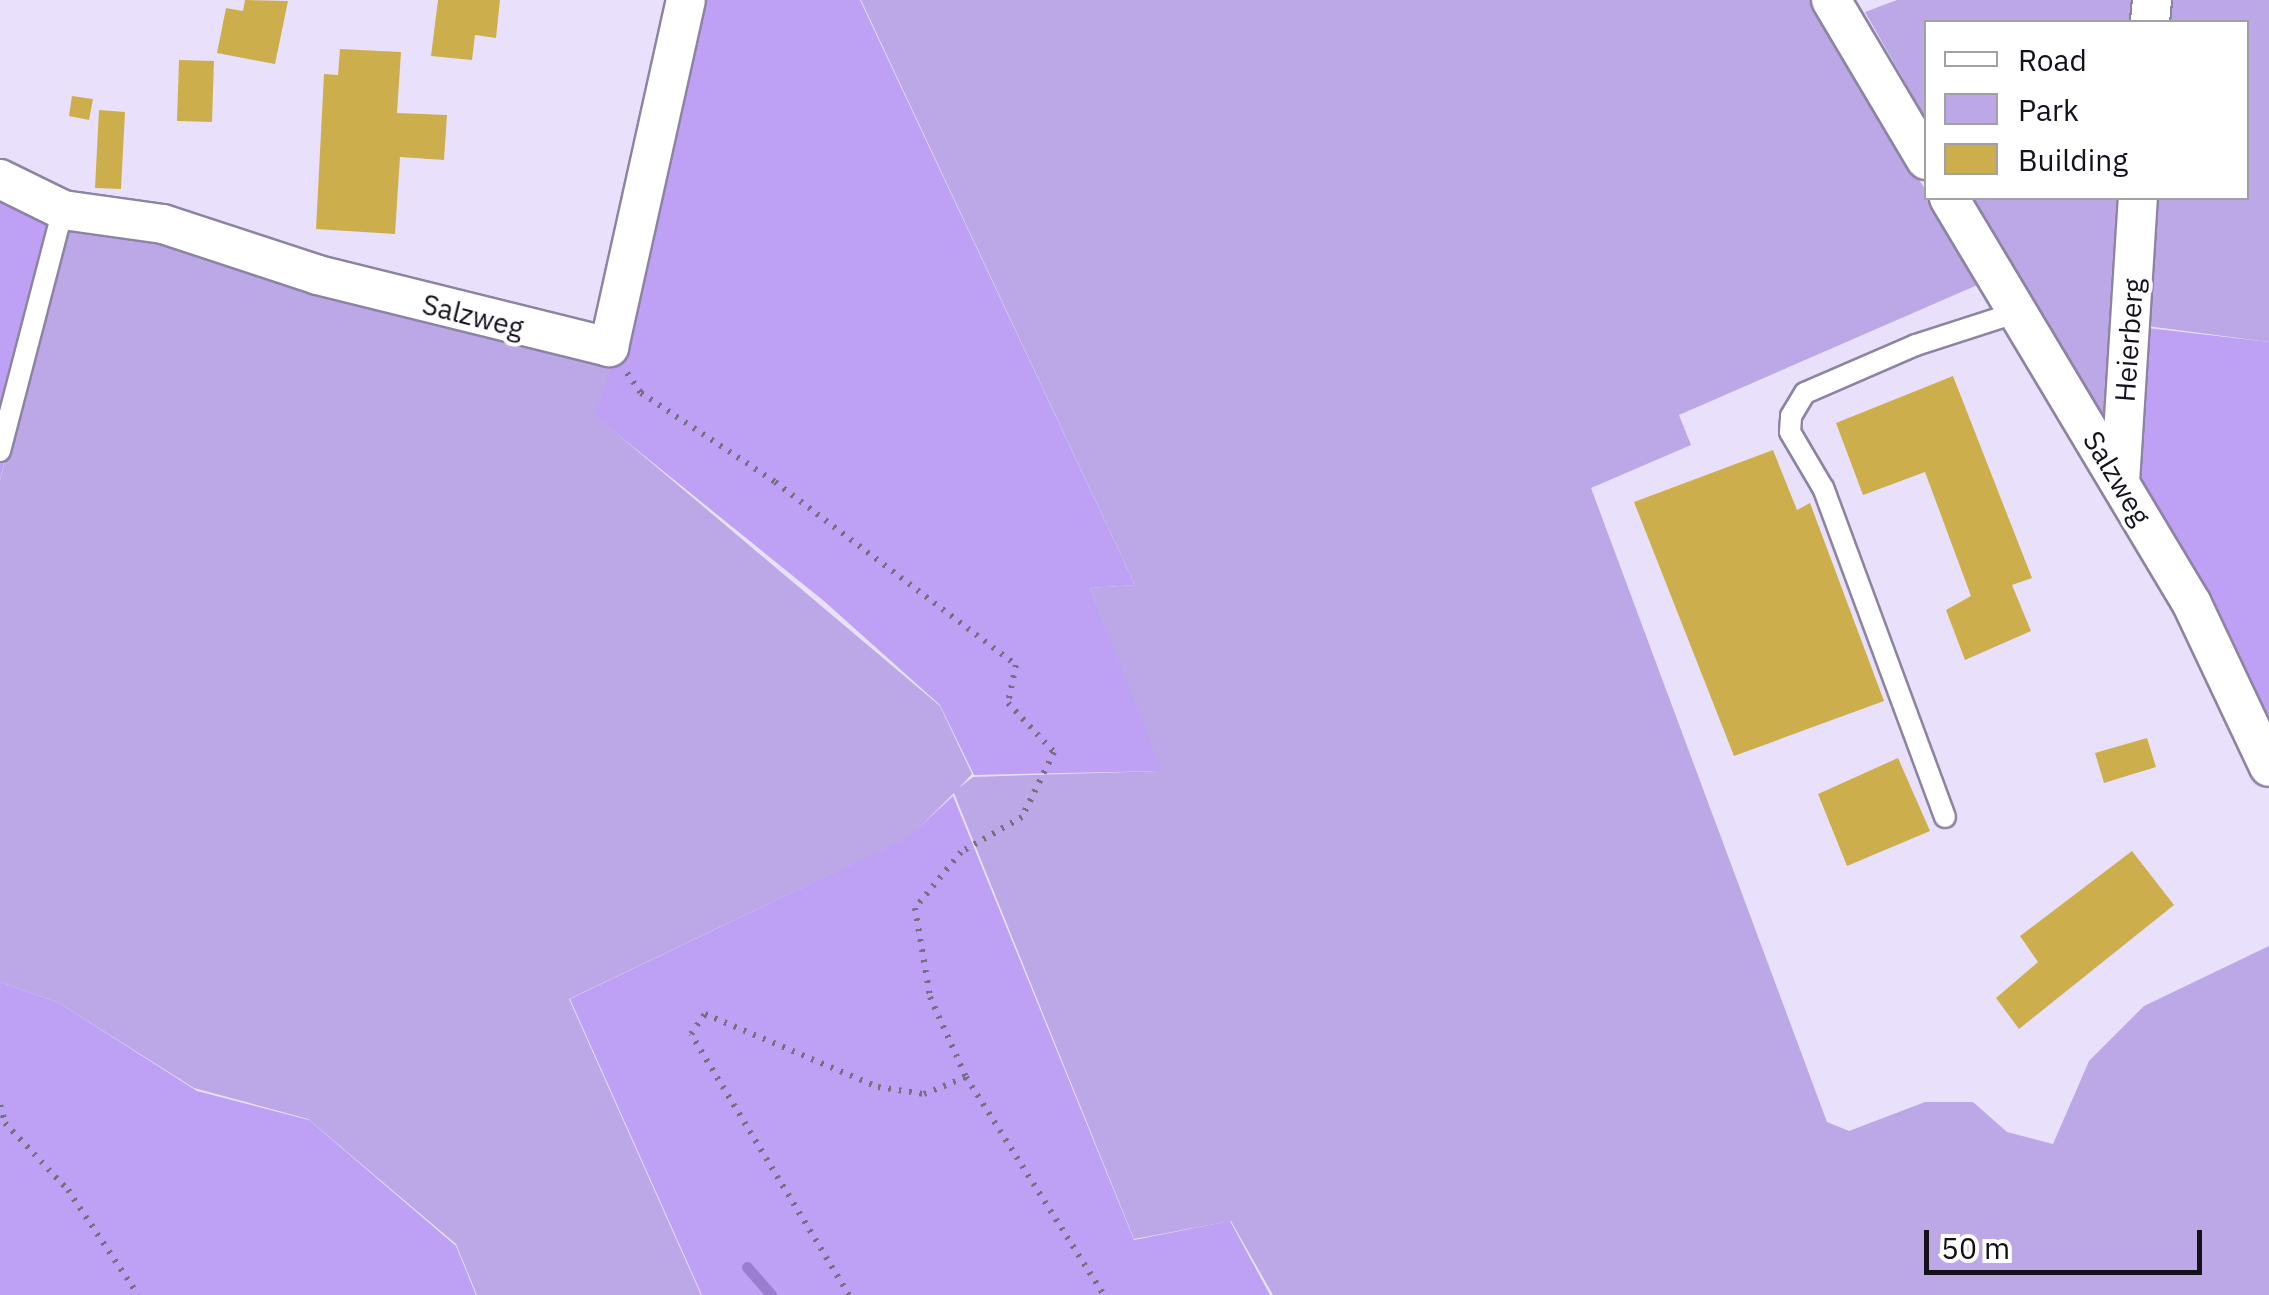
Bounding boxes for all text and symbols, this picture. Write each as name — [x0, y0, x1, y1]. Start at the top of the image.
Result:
legend — [1924, 20, 2249, 200]
text: Road — [2018, 40, 2087, 79]
text: Park — [2018, 90, 2079, 129]
text: Building — [2018, 140, 2128, 179]
street label: Heierberg — [2108, 277, 2150, 403]
street label: Salzweg — [419, 287, 527, 345]
street label: Salzweg — [2076, 425, 2158, 531]
scale bar — [1929, 1210, 2206, 1272]
text: 50 m — [1941, 1228, 2010, 1267]

